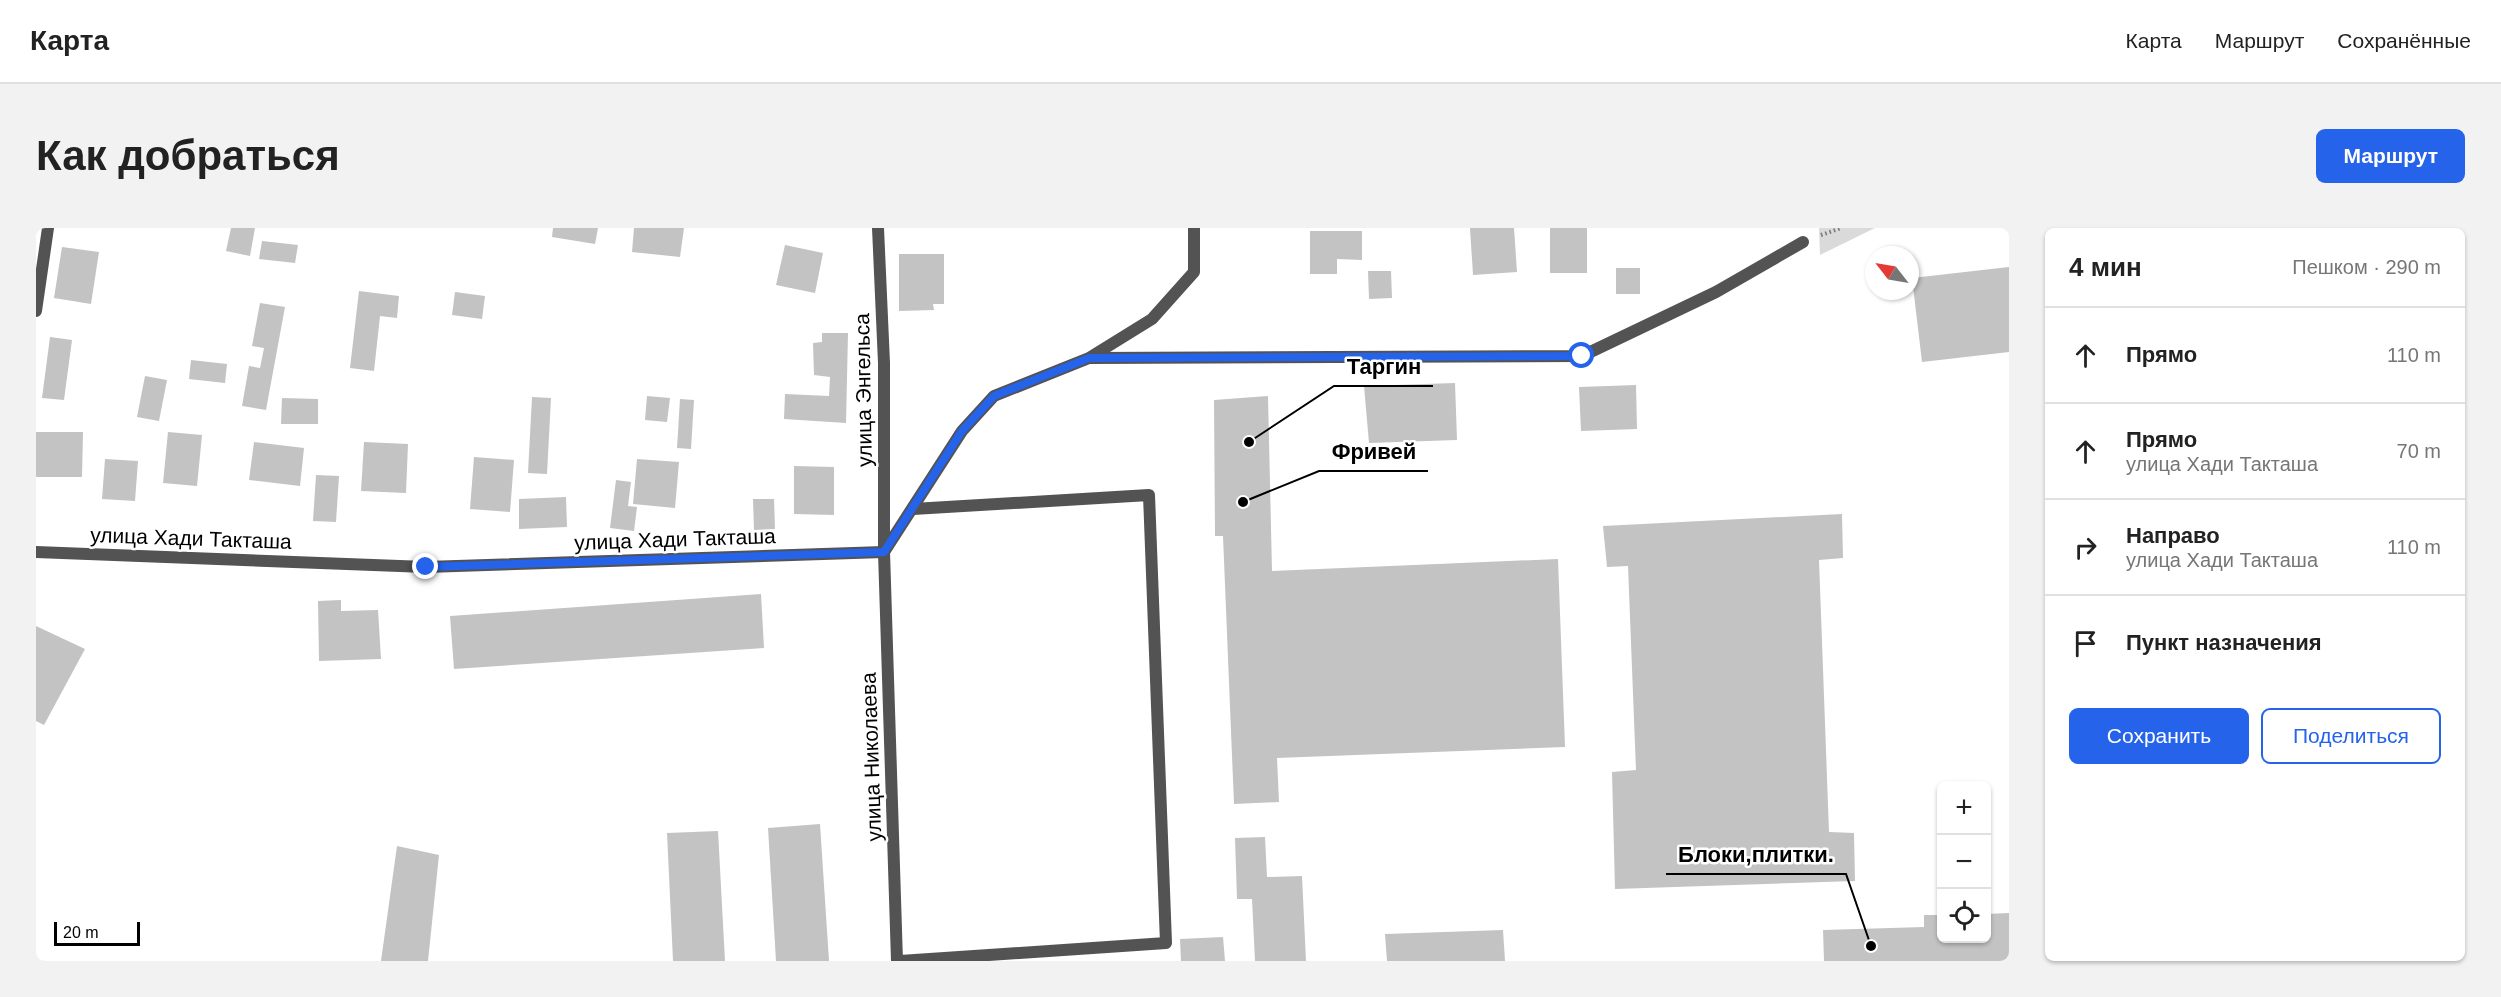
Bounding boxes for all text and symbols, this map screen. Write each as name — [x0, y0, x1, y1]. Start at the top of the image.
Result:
text: Карта — [30, 25, 109, 56]
text: Карта — [2126, 29, 2182, 52]
text: Маршрут — [2215, 29, 2304, 52]
text: Сохранённые — [2337, 29, 2471, 52]
button: Маршрут — [2316, 129, 2465, 183]
text: Как добраться — [36, 132, 340, 179]
north arrow — [1865, 246, 1919, 300]
text: 4 мин — [2069, 252, 2142, 282]
text: Пешком · 290 m — [2292, 256, 2441, 278]
street label: улица Энгельса — [850, 313, 876, 467]
icon: ahead — [2069, 339, 2102, 372]
route start — [1568, 342, 1594, 368]
text: Прямо — [2126, 342, 2197, 367]
text: 110 m — [2387, 344, 2441, 366]
callout: Таргин — [1334, 346, 1433, 386]
text: Таргин — [1347, 354, 1421, 379]
text: Прямо — [2126, 427, 2197, 452]
callout: Фривей — [1319, 431, 1428, 471]
icon: ahead — [2069, 435, 2102, 468]
text: Фривей — [1332, 439, 1416, 464]
text: 70 m — [2397, 440, 2441, 462]
text: улица Хади Такташа — [2126, 453, 2318, 475]
street label: улица Хади Такташа — [90, 523, 292, 553]
text: Направо — [2126, 523, 2220, 548]
street label: улица Хади Такташа — [574, 524, 776, 554]
icon: right — [2069, 531, 2102, 564]
text: 110 m — [2387, 536, 2441, 558]
text: улица Хади Такташа — [2126, 549, 2318, 571]
route end — [412, 553, 438, 579]
icon: arrive — [2069, 627, 2102, 660]
text: Пункт назначения — [2126, 630, 2322, 655]
street label: улица Николаева — [857, 672, 885, 842]
button: Сохранить — [2069, 708, 2249, 764]
button: Поделиться — [2261, 708, 2441, 764]
map controls — [1937, 781, 1991, 943]
button: + — [1937, 781, 1991, 835]
callout: Блоки,плитки. — [1666, 834, 1846, 874]
button: − — [1937, 835, 1991, 889]
text: Блоки,плитки. — [1678, 842, 1834, 867]
button: locate — [1937, 889, 1991, 943]
scale bar — [54, 919, 140, 946]
text: 20 m — [63, 924, 99, 941]

